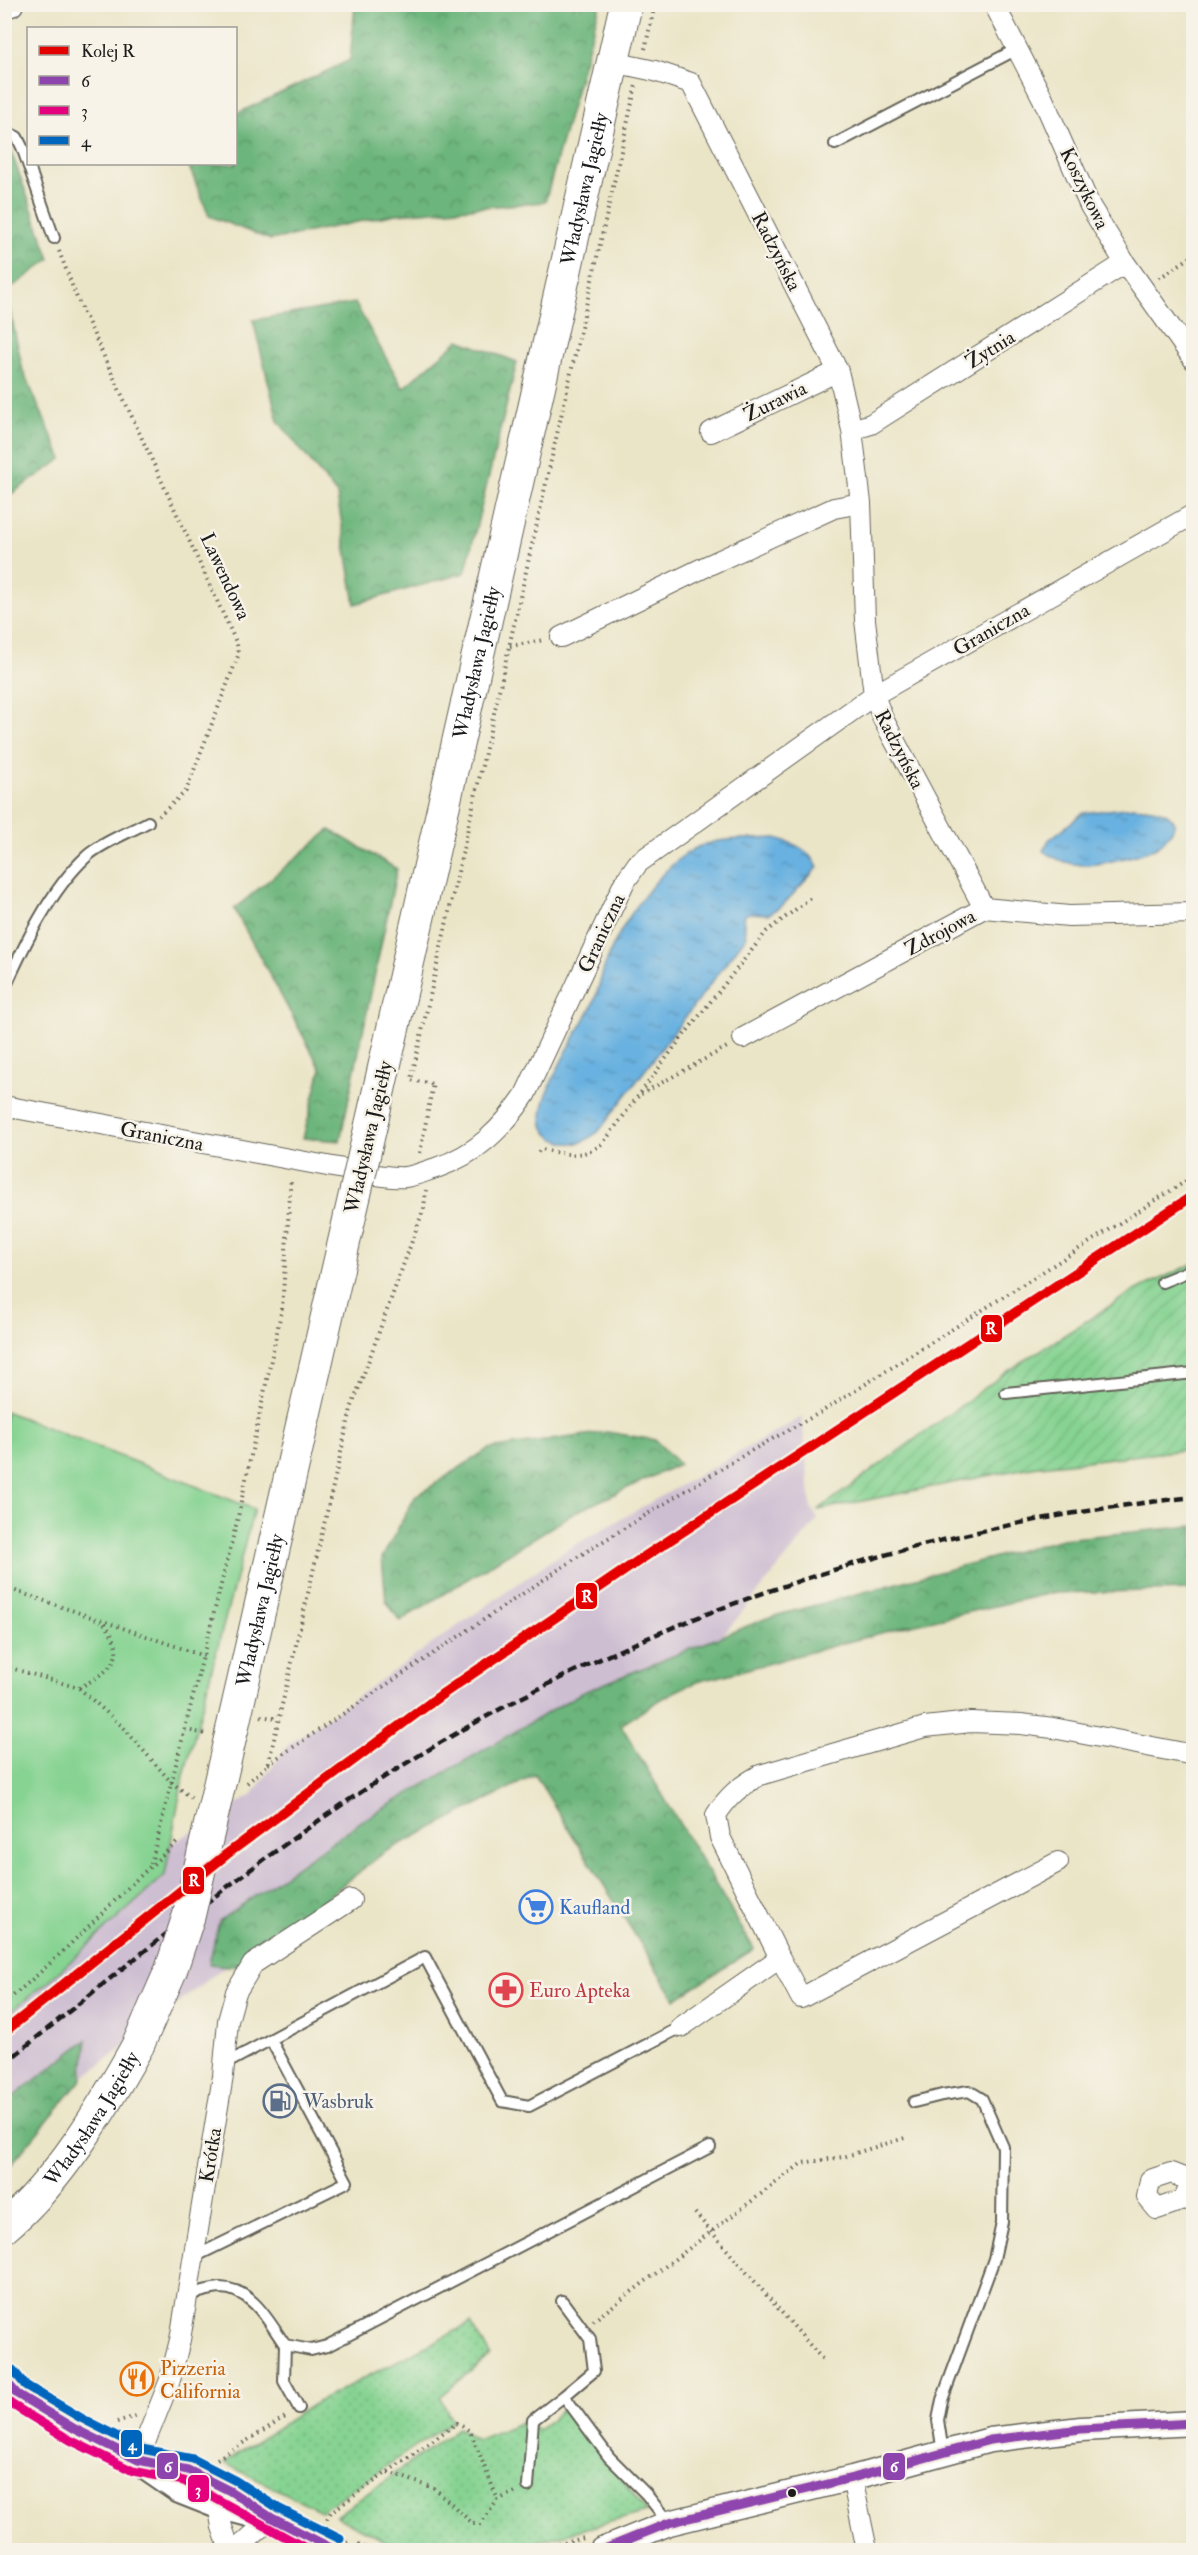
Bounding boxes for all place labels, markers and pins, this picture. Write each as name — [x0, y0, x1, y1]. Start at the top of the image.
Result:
supermarket icon: Kaufland — [518, 1889, 554, 1925]
place label: Kaufland — [559, 1895, 630, 1920]
pharmacy icon: Euro Apteka — [488, 1972, 524, 2008]
place label: Euro Apteka — [529, 1978, 631, 2004]
fuel station icon: Wasbruk — [262, 2083, 298, 2119]
place label: Wasbruk — [302, 2089, 374, 2114]
place label: Pizzeria California — [160, 2356, 241, 2404]
restaurant icon: Pizzeria California — [119, 2361, 155, 2397]
unlabelled marker — [786, 2487, 798, 2499]

